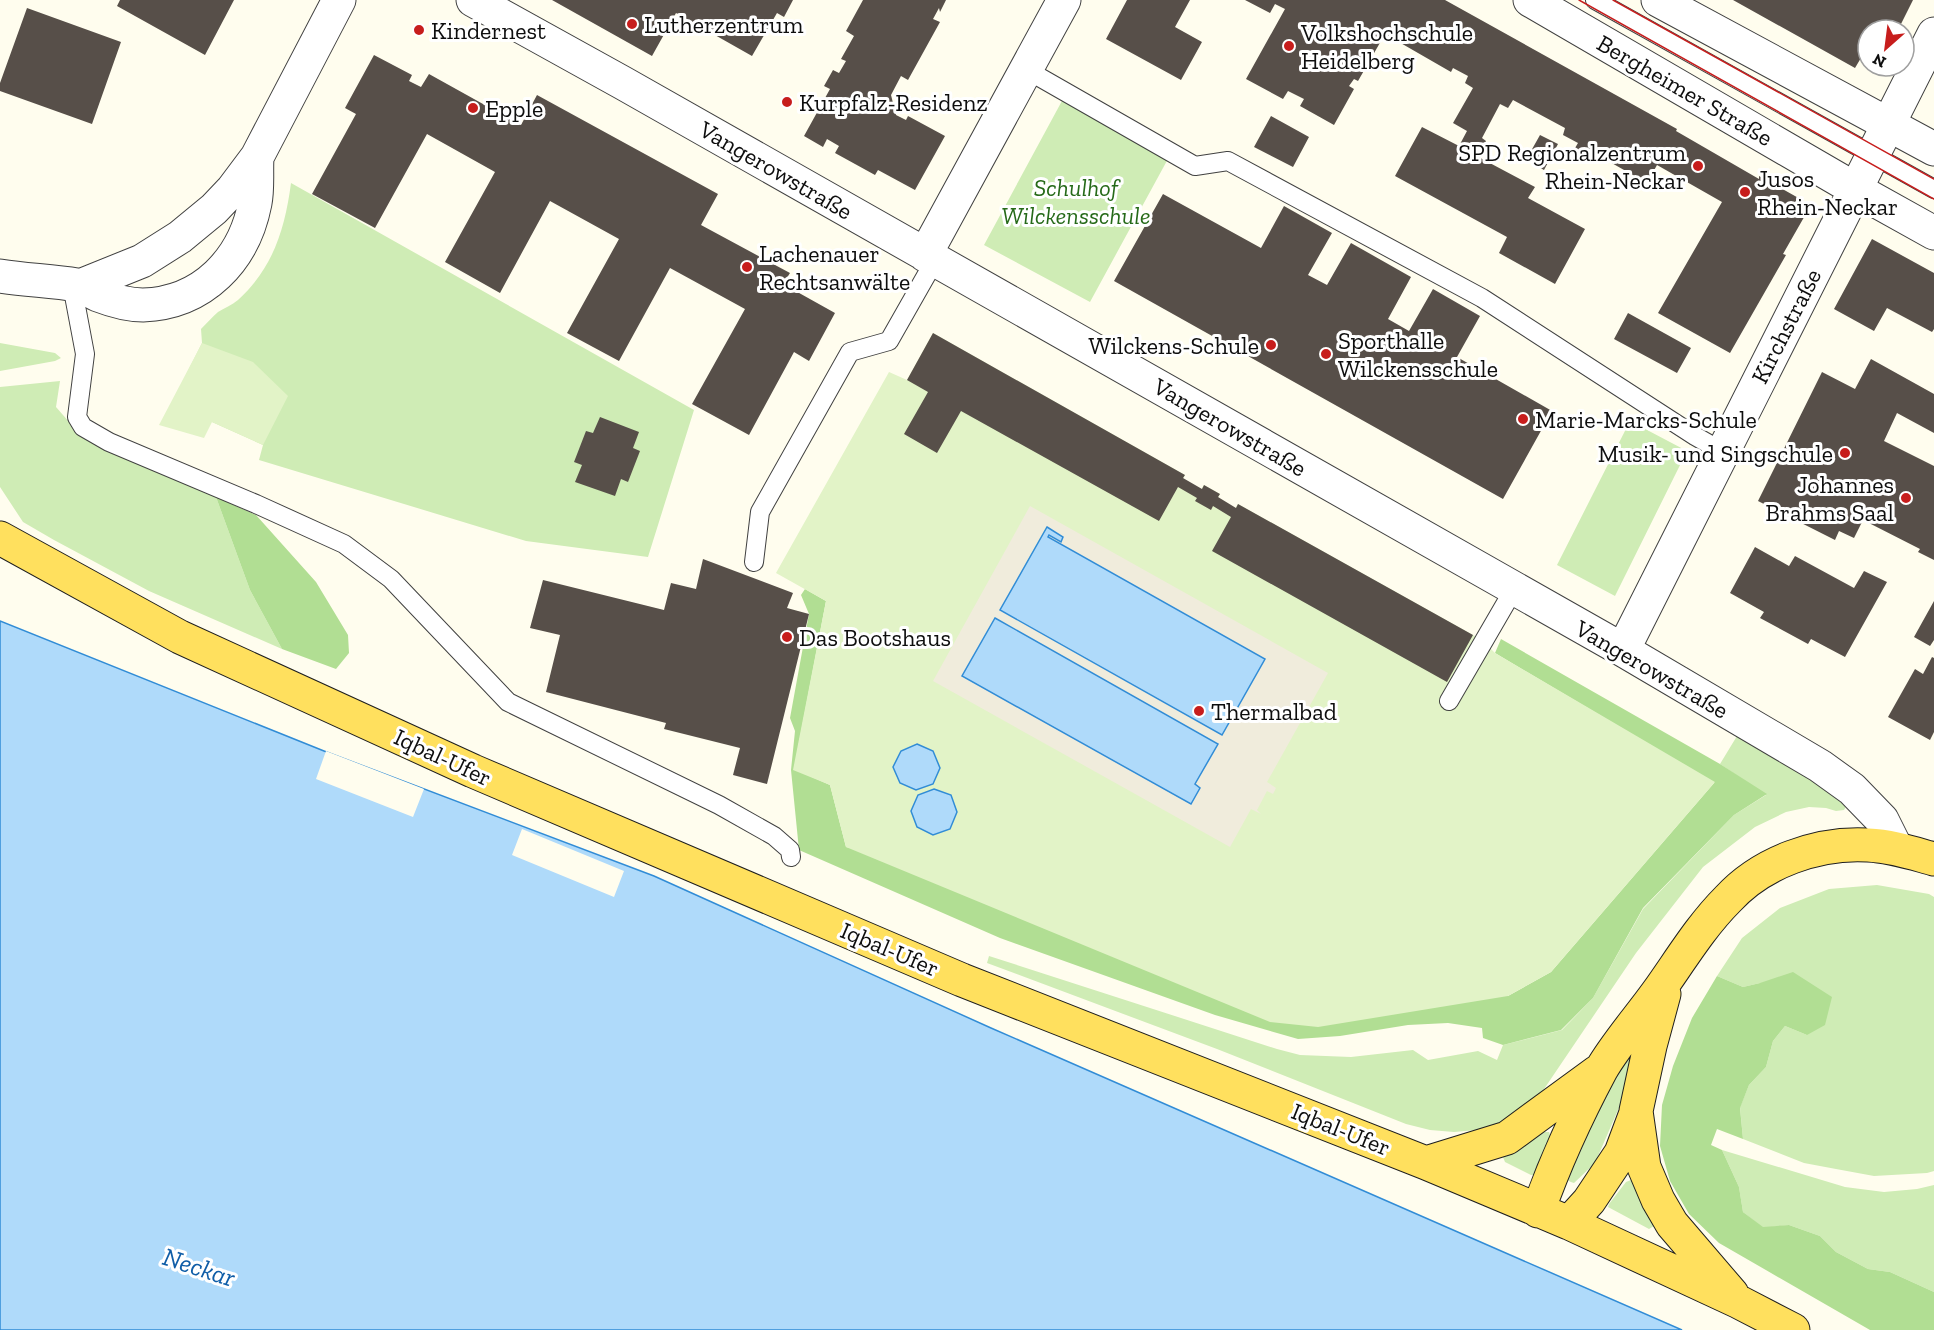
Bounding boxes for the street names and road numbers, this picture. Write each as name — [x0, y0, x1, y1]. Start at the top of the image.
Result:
street label: Bergheimer Straße — [1592, 28, 1778, 152]
street label: Vangerowstraße — [693, 114, 858, 226]
street label: Kirchstraße — [1745, 264, 1827, 388]
street label: Vangerowstraße — [1147, 371, 1312, 483]
street label: Vangerowstraße — [1569, 613, 1734, 725]
street label: Iqbal-Ufer — [390, 722, 496, 792]
street label: Iqbal-Ufer — [837, 915, 943, 983]
street label: Iqbal-Ufer — [1287, 1096, 1395, 1162]

